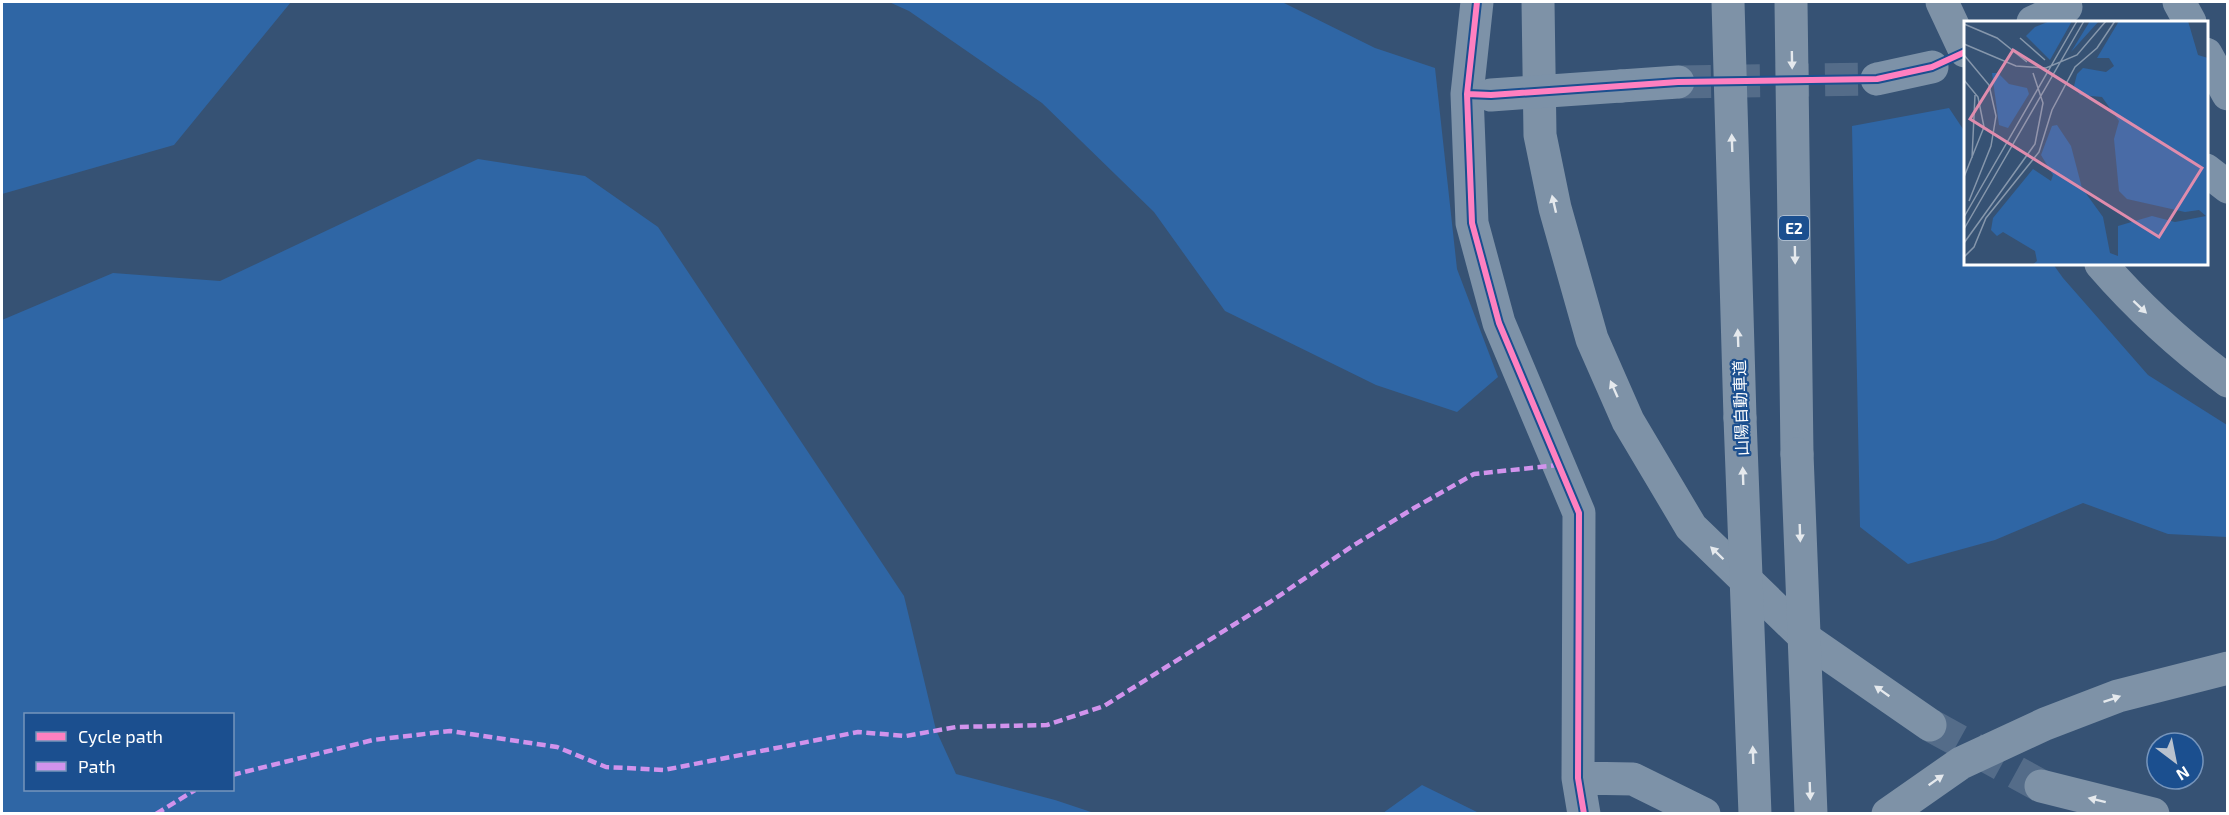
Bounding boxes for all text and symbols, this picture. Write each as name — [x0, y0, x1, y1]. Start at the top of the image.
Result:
inset map — [1964, 21, 2208, 266]
one-way arrow — [1787, 50, 1797, 69]
one-way arrow — [1727, 134, 1737, 153]
one-way arrow — [1549, 195, 1559, 213]
road number: E2 — [1779, 216, 1809, 240]
one-way arrow — [1790, 245, 1799, 264]
one-way arrow — [2132, 300, 2147, 313]
one-way arrow — [1733, 329, 1743, 348]
street label: 山陽自動車道 — [1729, 360, 1751, 456]
one-way arrow — [1609, 381, 1618, 398]
one-way arrow — [1738, 467, 1747, 486]
one-way arrow — [1796, 524, 1805, 543]
one-way arrow — [1710, 546, 1725, 560]
one-way arrow — [1874, 686, 1890, 697]
one-way arrow — [2103, 693, 2121, 703]
legend — [24, 713, 234, 791]
text: Cycle path — [78, 725, 163, 747]
north arrow — [2145, 731, 2205, 791]
one-way arrow — [1749, 746, 1758, 765]
text: Path — [78, 755, 116, 777]
text: N — [2173, 763, 2193, 785]
one-way arrow — [1927, 774, 1943, 786]
one-way arrow — [1806, 781, 1815, 800]
one-way arrow — [2088, 794, 2106, 804]

